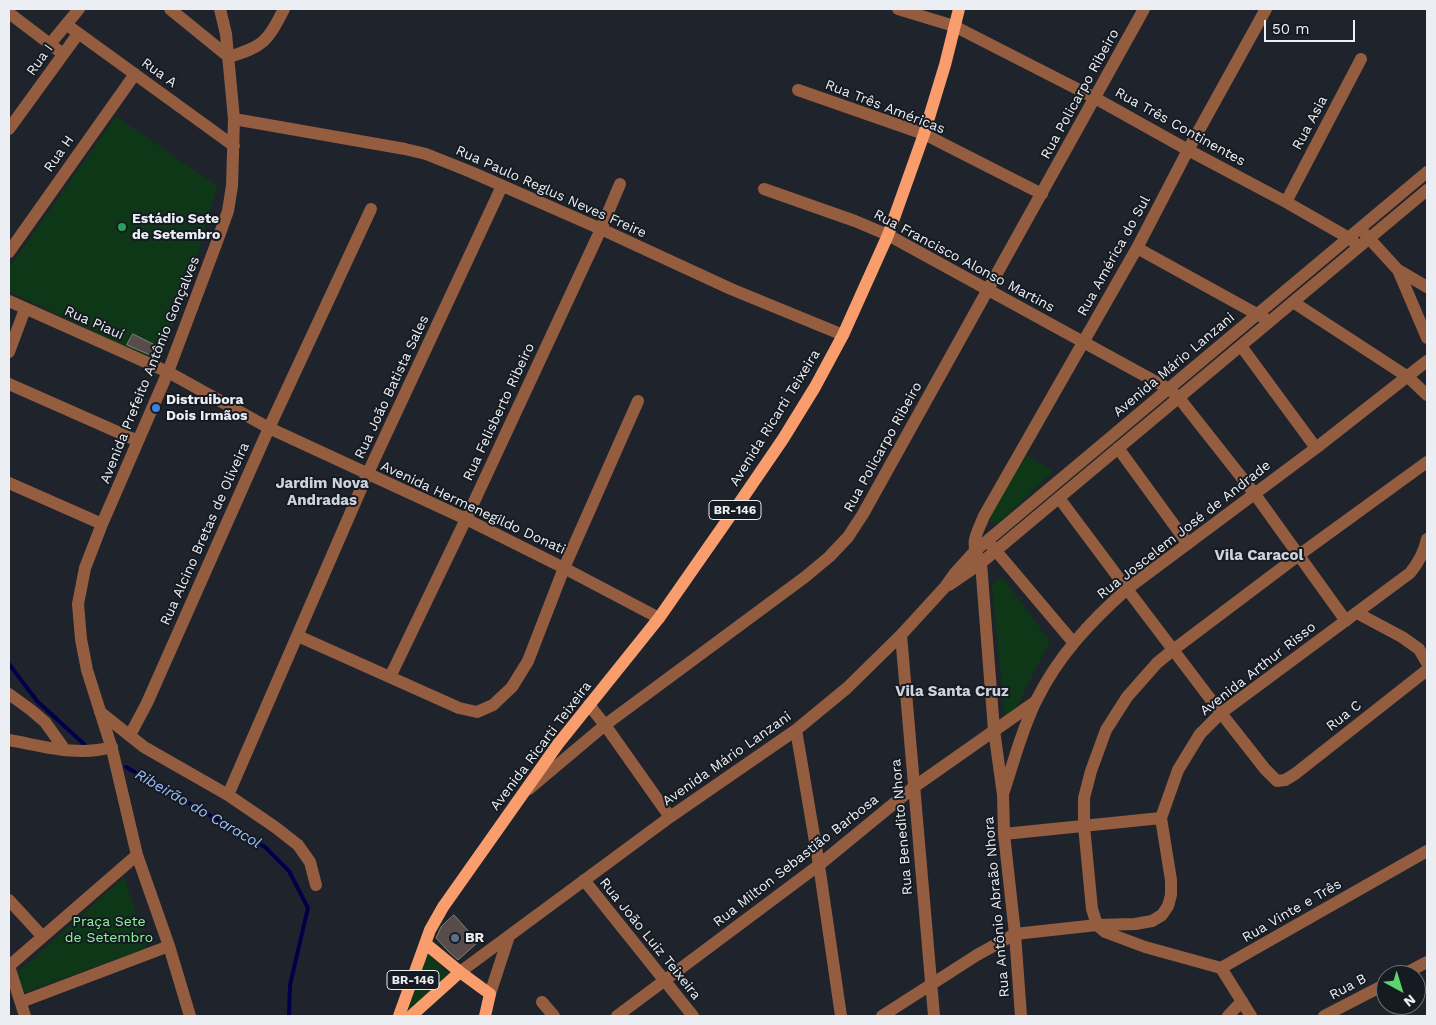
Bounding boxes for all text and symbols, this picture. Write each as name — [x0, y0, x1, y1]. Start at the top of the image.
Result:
scale bar — [1266, 10, 1357, 42]
text: 50 m — [1272, 20, 1309, 38]
street label: Rua Policarpo Ribeiro — [1037, 26, 1123, 162]
street label: Rua I — [23, 41, 57, 79]
street label: Rua A — [138, 55, 180, 91]
street label: Rua Três Américas — [823, 76, 947, 138]
street label: Rua Três Continentes — [1112, 84, 1248, 170]
street label: Rua Asia — [1289, 93, 1331, 153]
street label: Rua H — [40, 132, 78, 176]
street label: Rua Paulo Reglus Neves Freire — [453, 142, 649, 242]
street label: Rua América do Sul — [1074, 193, 1154, 319]
street label: Rua Francisco Alonso Martins — [871, 206, 1057, 316]
place label: Estádio Sete de Setembro — [132, 211, 220, 243]
marker: Estádio Sete de Setembro — [116, 221, 128, 233]
street label: Avenida Prefeito Antônio Gonçalves — [97, 254, 203, 486]
street label: Rua Piauí — [62, 303, 126, 343]
street label: Avenida Mário Lanzani — [1110, 309, 1238, 421]
street label: Rua João Batista Sales — [351, 312, 433, 462]
street label: Rua Felisberto Ribeiro — [460, 340, 538, 484]
street label: Avenida Ricarti Teixeira — [726, 347, 824, 489]
street label: Rua Policarpo Ribeiro — [840, 379, 926, 515]
place label: Distruibora Dois Irmãos — [166, 392, 247, 424]
marker: Distruibora Dois Irmãos — [150, 402, 162, 414]
street label: Rua Alcino Bretas de Oliveira — [157, 440, 253, 628]
street label: Rua Joscelem José de Andrade — [1094, 457, 1274, 603]
street label: Avenida Hermenegildo Donati — [378, 458, 568, 558]
district label: Jardim Nova Andradas — [275, 475, 369, 510]
road number: BR-146 — [709, 500, 761, 520]
district label: Vila Caracol — [1215, 547, 1303, 565]
street label: Avenida Arthur Risso — [1197, 619, 1319, 719]
street label: Avenida Ricarti Teixeira — [487, 678, 595, 814]
district label: Vila Santa Cruz — [895, 683, 1009, 701]
street label: Rua C — [1323, 697, 1365, 735]
street label: Avenida Mário Lanzani — [659, 708, 795, 810]
street label: Rua Benedito Nhora — [888, 758, 916, 896]
water label: Ribeirão do Caracol — [132, 766, 264, 852]
street label: Rua Milton Sebastião Barbosa — [710, 791, 882, 931]
street label: Rua Antônio Abraão Nhora — [981, 816, 1013, 998]
street label: Rua João Luiz Teixeira — [596, 875, 704, 1003]
street label: Rua Vinte e Três — [1239, 876, 1345, 946]
park label: Praça Sete de Setembro — [65, 914, 153, 946]
place label: BR — [465, 930, 484, 946]
marker: BR — [449, 932, 461, 944]
north arrow — [1376, 965, 1426, 1015]
road number: BR-146 — [387, 970, 439, 990]
street label: Rua B — [1327, 970, 1369, 1004]
text: N — [1401, 991, 1419, 1010]

